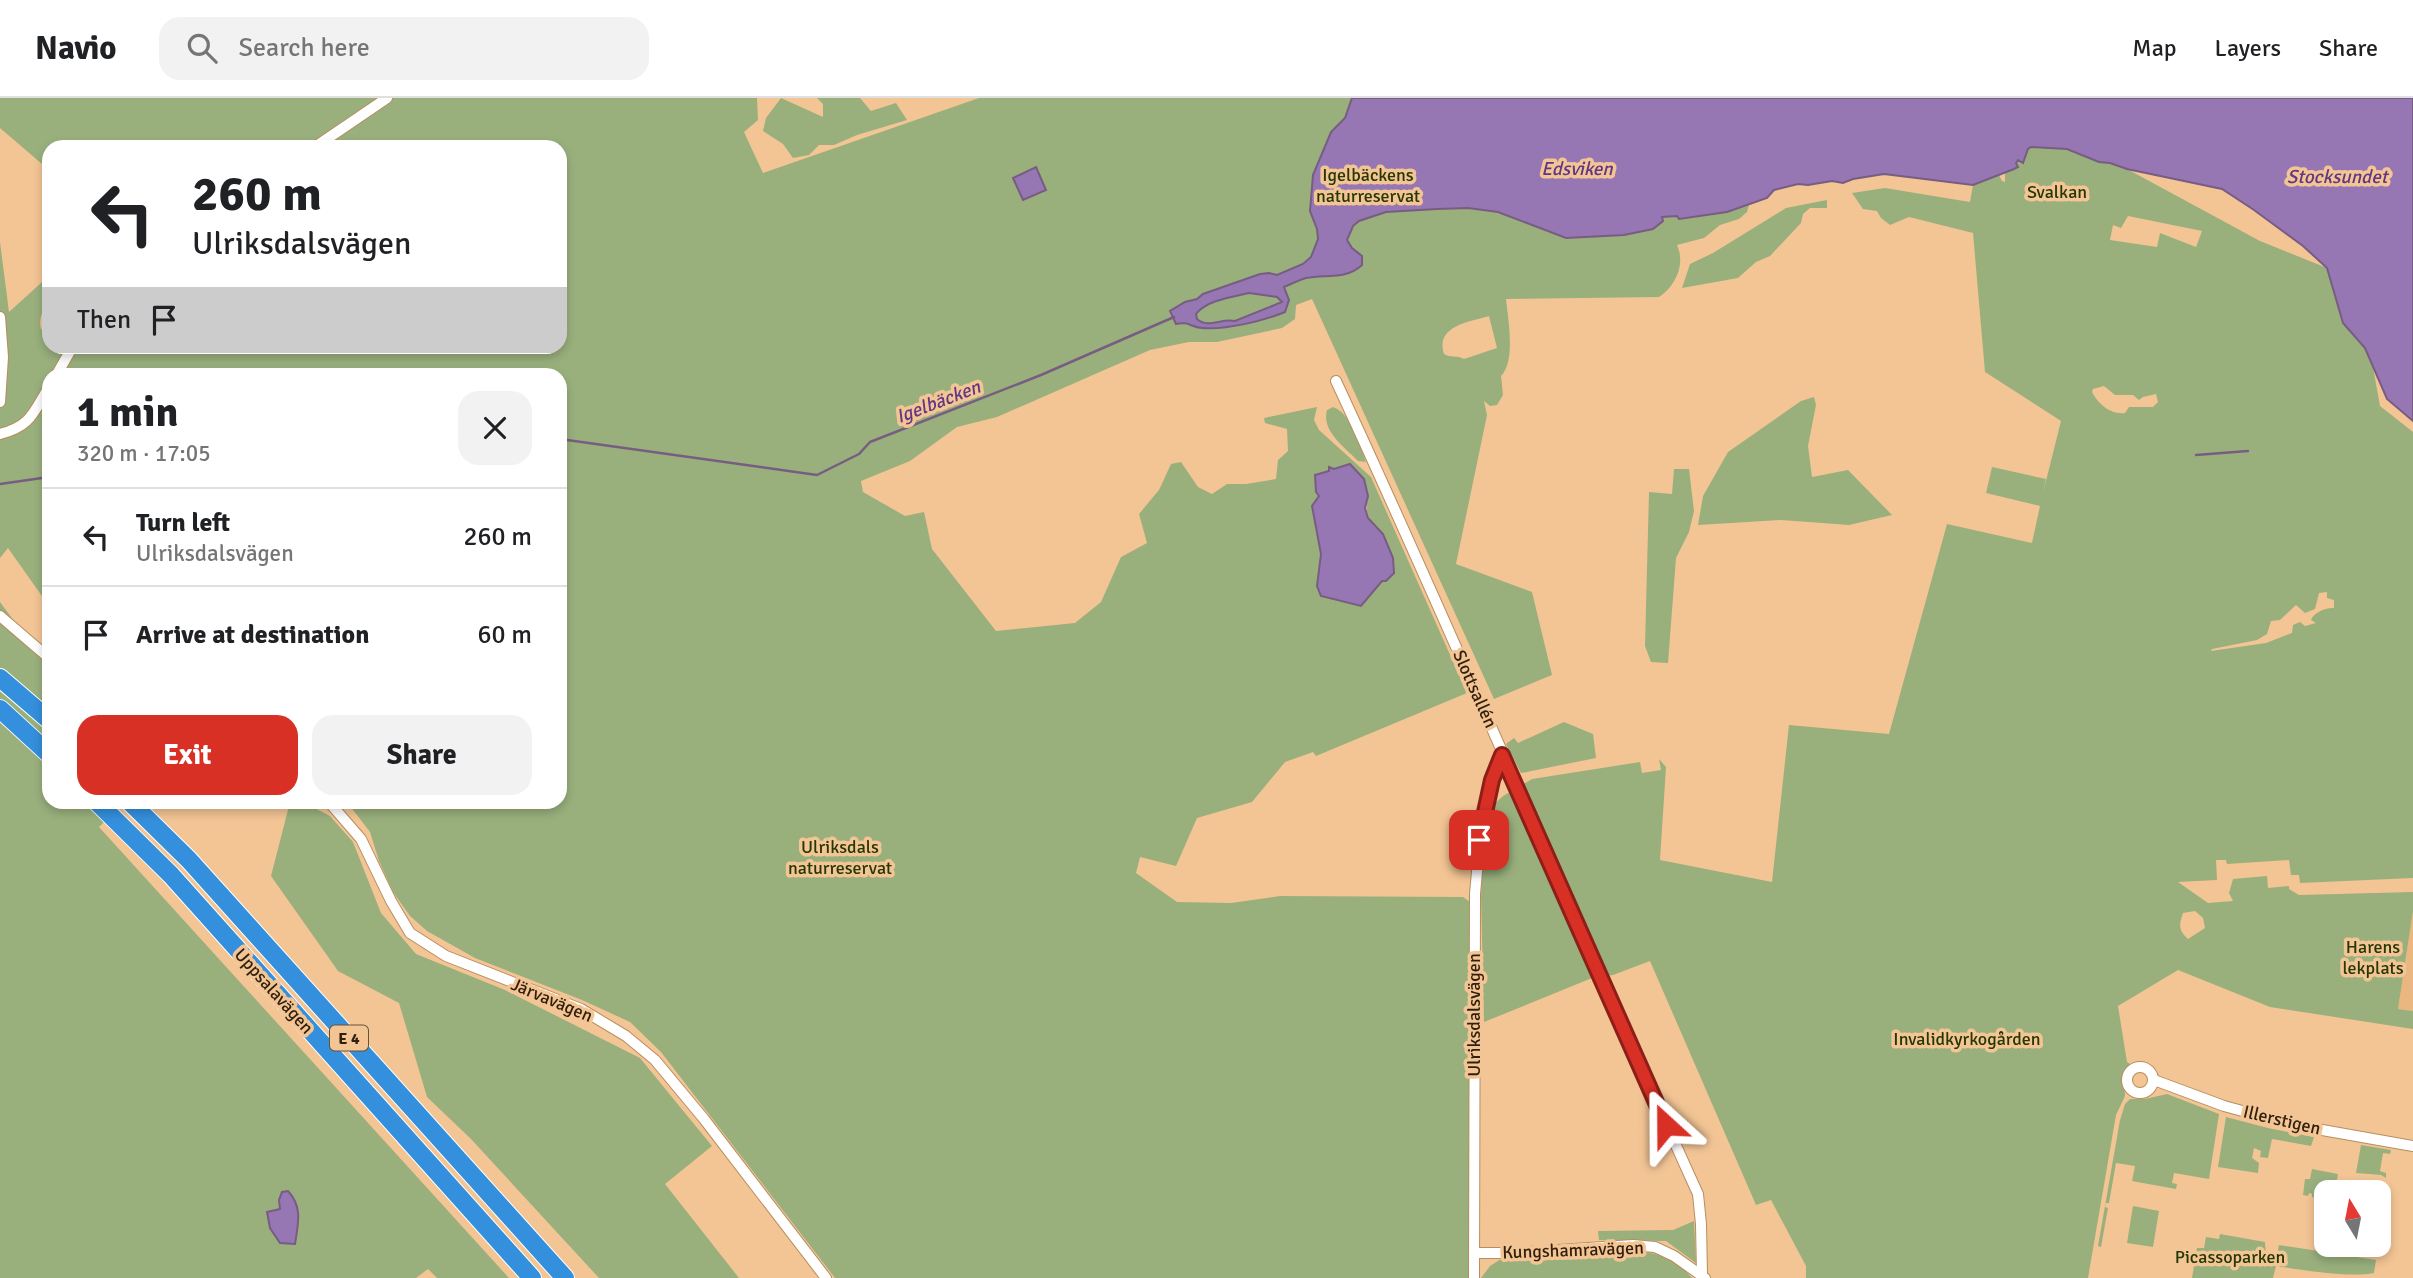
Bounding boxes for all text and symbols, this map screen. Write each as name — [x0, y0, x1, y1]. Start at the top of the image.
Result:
search box — [159, 17, 649, 80]
text: Navio — [35, 28, 117, 69]
icon: search — [183, 29, 221, 67]
text: Search here — [239, 32, 370, 64]
text: Map — [2132, 33, 2177, 63]
text: Layers — [2215, 33, 2281, 63]
text: Share — [2319, 33, 2378, 63]
water label: Edsviken — [1541, 157, 1613, 181]
text: 260 m — [192, 164, 322, 224]
park label: Igelbäckens naturreservat — [1316, 164, 1420, 207]
water label: Stocksundet — [2287, 165, 2390, 189]
icon: left — [77, 168, 168, 259]
park label: Svalkan — [2027, 181, 2087, 203]
text: Ulriksdalsvägen — [192, 224, 411, 263]
icon: arrive — [145, 301, 183, 339]
text: Then — [77, 304, 131, 336]
water label: Igelbäcken — [893, 375, 984, 429]
text: 1 min — [77, 387, 178, 438]
button: close — [458, 391, 532, 465]
text: 320 m · 17:05 — [77, 439, 211, 468]
text: Turn left — [136, 507, 230, 539]
icon: left — [77, 518, 115, 556]
text: 260 m — [463, 521, 532, 553]
text: Ulriksdalsvägen — [136, 539, 294, 568]
icon: arrive — [77, 616, 115, 654]
text: Arrive at destination — [136, 619, 369, 651]
text: 60 m — [477, 619, 532, 651]
street label: Slottsallén — [1448, 647, 1502, 731]
button: Exit — [77, 715, 298, 795]
button: Share — [312, 715, 532, 795]
pin — [1449, 810, 1509, 870]
icon: arrive — [1460, 821, 1498, 859]
park label: Ulriksdals naturreservat — [788, 836, 892, 879]
park label: Harens lekplats — [2342, 936, 2404, 979]
street label: Uppsalavägen — [230, 944, 318, 1038]
street label: Ulriksdalsvägen — [1463, 953, 1485, 1077]
street label: Järvavägen — [508, 973, 596, 1027]
road number: E 4 — [330, 1026, 368, 1050]
park label: Invalidkyrkogården — [1893, 1028, 2041, 1050]
position arrow — [1629, 1088, 1703, 1162]
street label: Illerstigen — [2241, 1100, 2323, 1140]
north arrow — [2314, 1180, 2390, 1256]
map controls — [2314, 1180, 2391, 1257]
street label: Kungshamravägen — [1502, 1237, 1644, 1263]
park label: Picassoparken — [2175, 1246, 2285, 1268]

